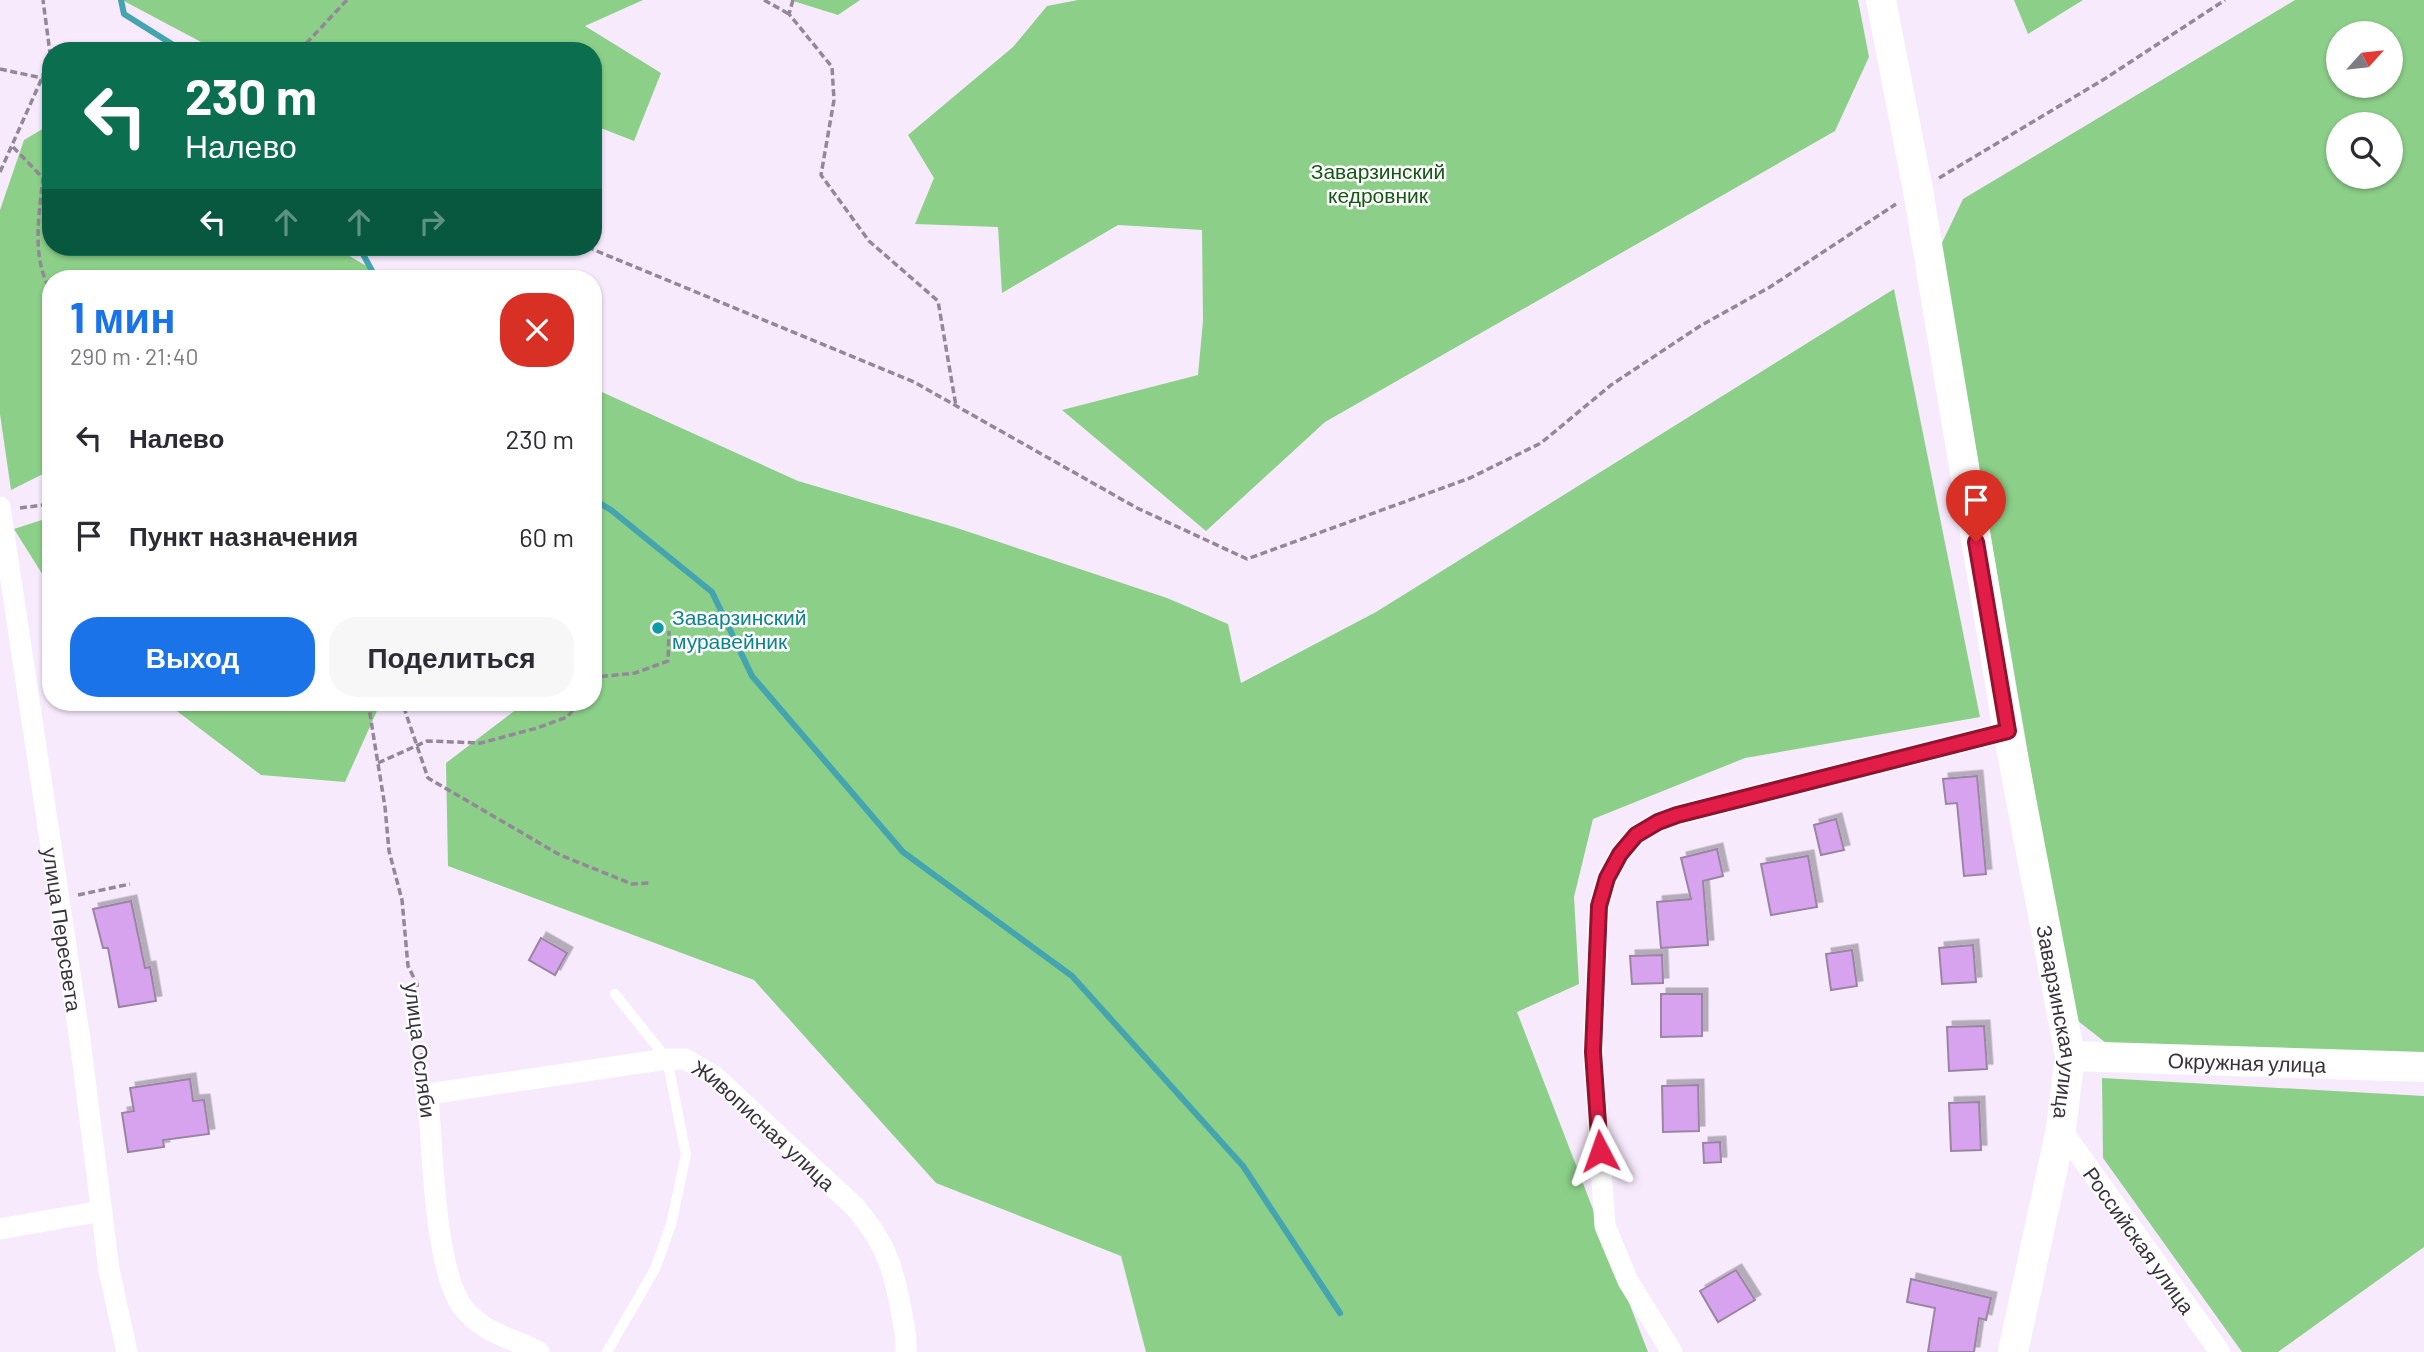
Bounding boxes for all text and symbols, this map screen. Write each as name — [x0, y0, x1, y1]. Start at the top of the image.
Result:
north arrow — [2326, 21, 2403, 98]
map controls — [2326, 21, 2403, 189]
text: 230 m — [185, 66, 317, 125]
icon: left — [70, 70, 161, 161]
button: search — [2326, 112, 2403, 189]
text: Налево — [185, 126, 297, 164]
park label: Заварзинский кедровник — [1311, 158, 1445, 207]
icon: left — [194, 203, 232, 241]
icon: ahead — [267, 203, 305, 241]
icon: ahead — [340, 203, 378, 241]
icon: right — [413, 203, 451, 241]
text: 1 мин — [70, 291, 176, 341]
button: close — [500, 293, 574, 367]
text: 290 m · 21:40 — [70, 342, 198, 370]
icon: left — [70, 419, 108, 457]
text: Налево — [129, 422, 224, 453]
text: 230 m — [505, 423, 574, 454]
pin — [1946, 470, 2006, 542]
icon: arrive — [1957, 481, 1995, 519]
icon: arrive — [70, 517, 108, 555]
text: Пункт назначения — [129, 520, 358, 551]
text: 60 m — [519, 521, 574, 552]
place label: Заварзинский муравейник — [672, 604, 807, 653]
button: Выход — [70, 617, 315, 697]
button: Поделиться — [329, 617, 574, 697]
marker: Заварзинский муравейник — [650, 620, 666, 636]
street label: улица Пересвета — [39, 846, 88, 1013]
street label: Заварзинская улица — [2033, 923, 2083, 1121]
street label: улица Осляби — [400, 981, 442, 1119]
street label: Окружная улица — [2167, 1047, 2327, 1076]
street label: Живописная улица — [689, 1054, 841, 1195]
position arrow — [1563, 1114, 1637, 1188]
street label: Российская улица — [2079, 1161, 2201, 1318]

